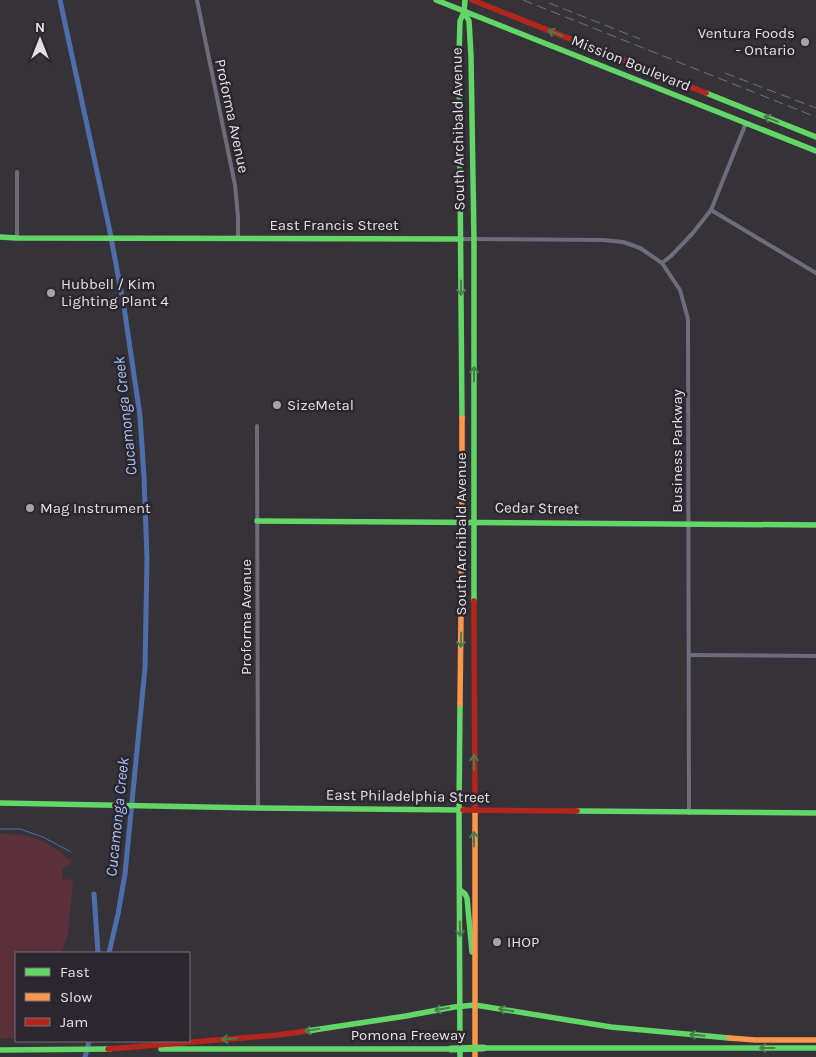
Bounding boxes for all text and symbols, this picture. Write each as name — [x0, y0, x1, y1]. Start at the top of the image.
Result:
north arrow — [15, 15, 65, 65]
text: N — [35, 19, 45, 36]
place label: Ventura Foods - Ontario — [698, 24, 795, 59]
one-way arrow — [548, 27, 563, 37]
street label: Mission Boulevard — [569, 31, 693, 95]
marker: Ventura Foods - Ontario — [799, 36, 811, 48]
street label: South Archibald Avenue — [448, 47, 468, 211]
street label: Proforma Avenue — [211, 57, 253, 175]
one-way arrow — [764, 113, 779, 123]
street label: East Francis Street — [269, 216, 399, 234]
place label: Hubbell / Kim Lighting Plant 4 — [61, 275, 169, 310]
one-way arrow — [456, 280, 466, 296]
marker: Hubbell / Kim Lighting Plant 4 — [45, 287, 57, 299]
water label: Cucamonga Creek — [109, 355, 141, 477]
one-way arrow — [469, 367, 479, 383]
street label: Business Parkway — [668, 389, 686, 513]
place label: SizeMetal — [287, 396, 354, 414]
marker: SizeMetal — [271, 399, 283, 411]
street label: South Archibald Avenue — [452, 452, 470, 616]
street label: Cedar Street — [495, 498, 580, 518]
place label: Mag Instrument — [40, 499, 151, 517]
marker: Mag Instrument — [24, 502, 36, 514]
street label: Proforma Avenue — [237, 559, 255, 675]
one-way arrow — [456, 632, 465, 648]
one-way arrow — [469, 754, 479, 770]
water label: Cucamonga Creek — [101, 756, 133, 878]
street label: East Philadelphia Street — [326, 786, 491, 806]
one-way arrow — [469, 831, 479, 848]
one-way arrow — [455, 920, 465, 936]
place label: IHOP — [507, 933, 539, 951]
marker: IHOP — [491, 936, 503, 948]
legend — [15, 952, 190, 1042]
text: Fast — [60, 963, 90, 981]
text: Slow — [60, 988, 92, 1006]
one-way arrow — [434, 1005, 450, 1015]
one-way arrow — [499, 1005, 515, 1015]
text: Jam — [60, 1013, 88, 1031]
one-way arrow — [304, 1025, 320, 1035]
street label: Pomona Freeway — [351, 1026, 465, 1044]
one-way arrow — [690, 1030, 706, 1040]
one-way arrow — [221, 1035, 237, 1044]
one-way arrow — [760, 1043, 776, 1053]

